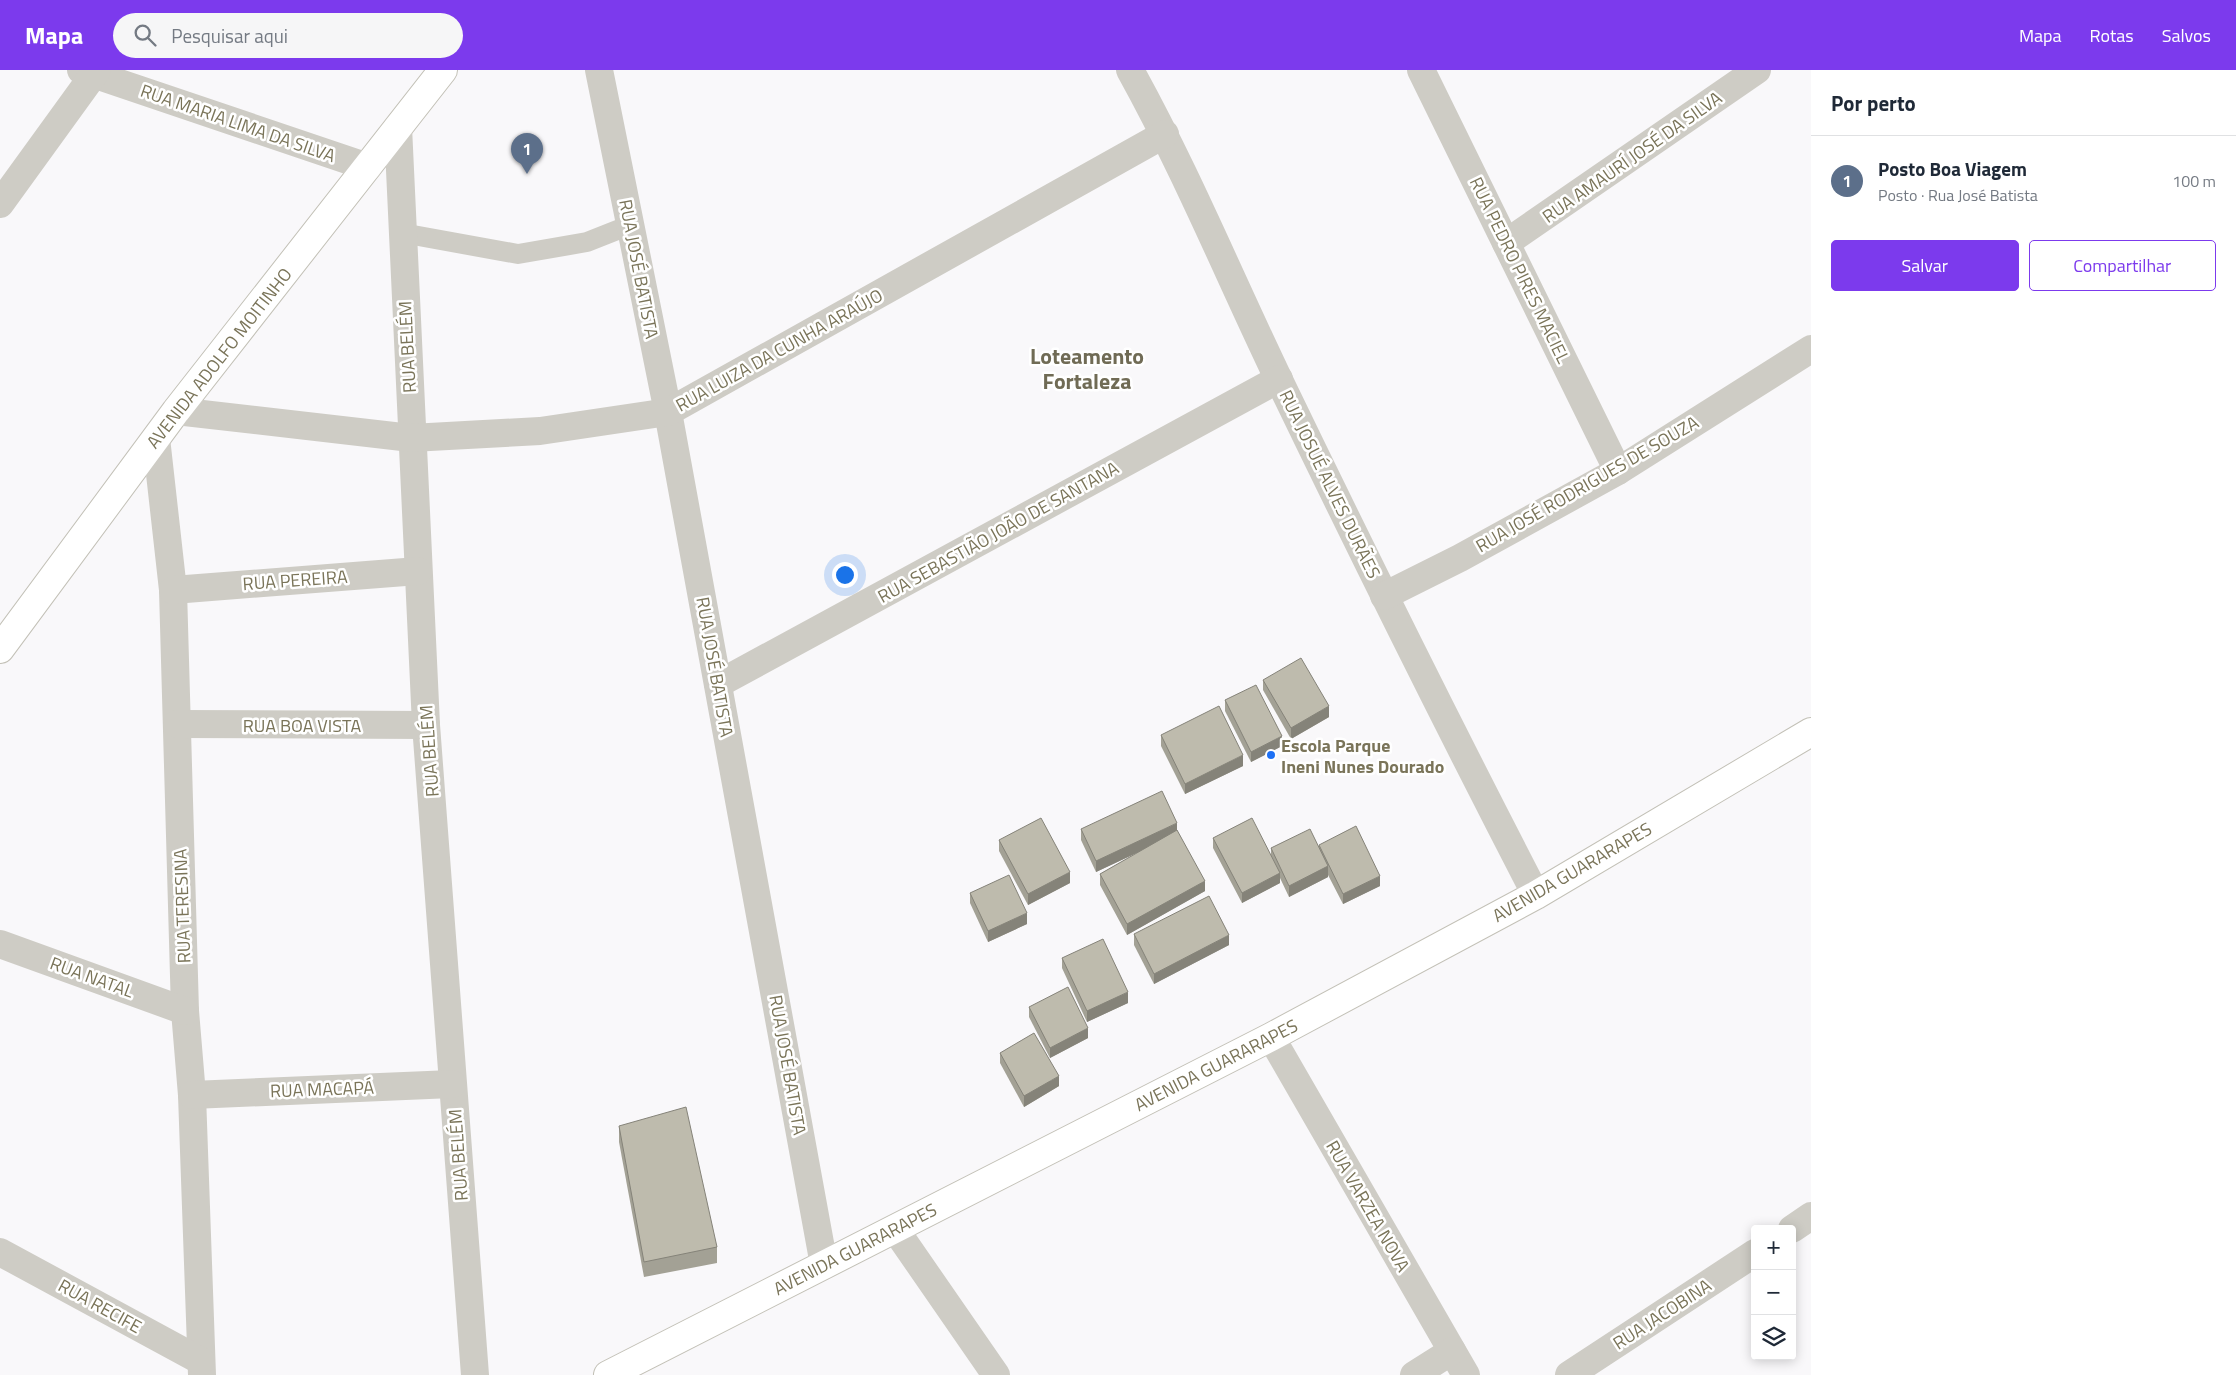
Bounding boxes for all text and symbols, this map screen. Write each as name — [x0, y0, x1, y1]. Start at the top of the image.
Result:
search box — [113, 13, 463, 58]
text: Mapa — [25, 17, 83, 53]
icon: search — [131, 21, 159, 49]
text: Pesquisar aqui — [171, 21, 288, 50]
text: Mapa — [2019, 22, 2062, 49]
text: Rotas — [2090, 22, 2134, 49]
text: Salvos — [2162, 22, 2211, 49]
street label: RUA MARIA LIMA DA SILVA — [137, 77, 339, 169]
street label: RUA AMAURÍ JOSÉ DA SILVA — [1537, 84, 1728, 229]
text: Por perto — [1831, 87, 1916, 119]
pin: 1 — [511, 133, 543, 174]
text: Posto Boa Viagem — [1878, 154, 2027, 183]
text: 1 — [1843, 169, 1851, 193]
text: 100 m — [2172, 169, 2216, 193]
street label: RUA PEDRO PIRES MACIEL — [1463, 172, 1577, 368]
text: Posto · Rua José Batista — [1878, 183, 2038, 207]
street label: RUA JOSÉ BATISTA — [612, 197, 666, 341]
button: Salvar — [1831, 240, 2019, 291]
button: Compartilhar — [2029, 240, 2216, 291]
street label: AVENIDA ADOLFO MOITINHO — [140, 262, 298, 454]
street label: RUA LUIZA DA CUNHA ARAÚJO — [671, 282, 887, 418]
street label: RUA BELÉM — [391, 300, 423, 394]
district label: Loteamento Fortaleza — [1030, 339, 1144, 398]
street label: RUA JOSUÉ ALVES DURÃES — [1273, 385, 1387, 583]
street label: RUA JOSÉ RODRIGUES DE SOUZA — [1470, 409, 1704, 559]
street label: RUA SEBASTIÃO JOÃO DE SANTANA — [873, 454, 1124, 610]
your location — [832, 562, 858, 588]
street label: RUA PEREIRA — [242, 563, 349, 597]
street label: RUA JOSÉ BATISTA — [689, 595, 741, 739]
street label: RUA BELÉM — [412, 704, 446, 798]
street label: RUA BOA VISTA — [243, 712, 362, 739]
place label: Escola Parque Ineni Nunes Dourado — [1281, 732, 1444, 780]
marker: Escola Parque Ineni Nunes Dourado — [1265, 749, 1277, 761]
street label: AVENIDA GUARARAPES — [1487, 815, 1657, 929]
street label: RUA TERESINA — [166, 848, 197, 964]
street label: RUA NATAL — [46, 949, 138, 1005]
street label: RUA JOSÉ BATISTA — [762, 993, 814, 1137]
street label: AVENIDA GUARARAPES — [1130, 1012, 1302, 1118]
street label: RUA MACAPÁ — [269, 1074, 375, 1104]
street label: RUA BELÉM — [441, 1108, 475, 1202]
street label: RUA VARZEA NOVA — [1319, 1135, 1417, 1277]
street label: AVENIDA GUARARAPES — [769, 1196, 941, 1302]
map controls — [1751, 1225, 1796, 1360]
button: + — [1751, 1225, 1796, 1270]
button: − — [1751, 1270, 1796, 1315]
street label: RUA RECIFE — [53, 1272, 147, 1340]
street label: RUA JACOBINA — [1607, 1272, 1717, 1356]
button: layers — [1751, 1315, 1796, 1360]

